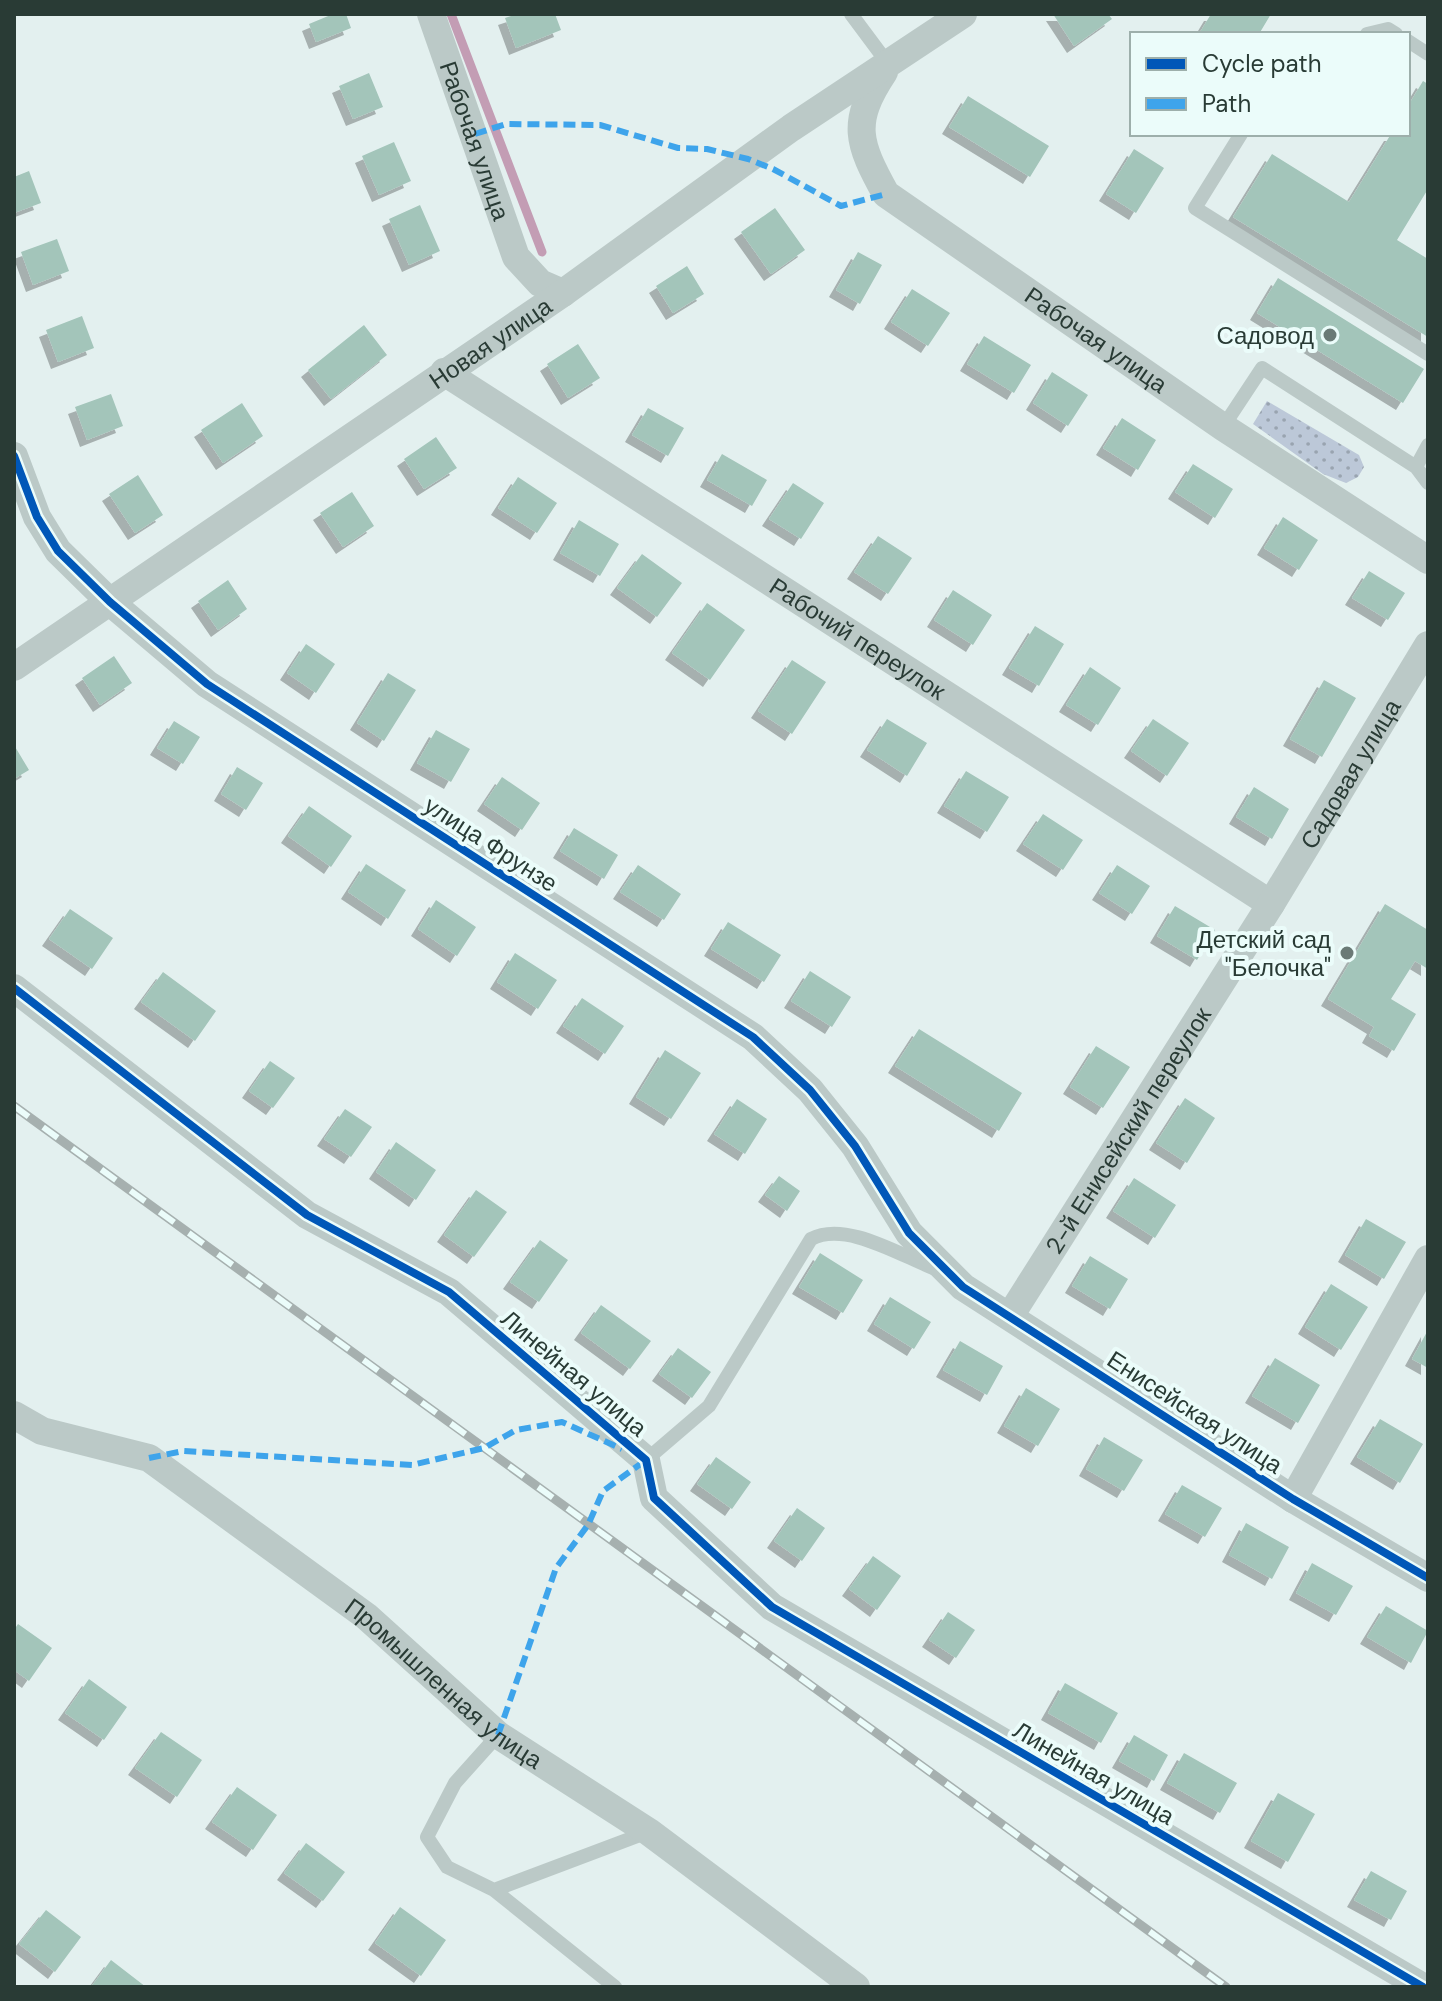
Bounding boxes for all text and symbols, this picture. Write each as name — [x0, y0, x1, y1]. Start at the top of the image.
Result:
legend — [1130, 32, 1410, 136]
text: Cycle path — [1202, 48, 1321, 79]
street label: Рабочая улица — [433, 57, 518, 225]
text: Path — [1202, 88, 1251, 119]
street label: Рабочая улица — [1019, 279, 1174, 400]
street label: Новая улица — [423, 290, 558, 395]
place label: Садовод — [1216, 320, 1314, 351]
marker: Садовод — [1321, 326, 1339, 344]
street label: Рабочий переулок — [764, 570, 952, 706]
street label: Садовая улица — [1293, 693, 1407, 854]
street label: улица Фрунзе — [418, 789, 564, 899]
place label: Детский сад "Белочка" — [1196, 924, 1331, 983]
marker: Детский сад "Белочка" — [1338, 944, 1356, 962]
street label: 2-й Енисейский переулок — [1038, 1001, 1218, 1259]
street label: Линейная улица — [495, 1303, 654, 1444]
street label: Енисейская улица — [1101, 1344, 1289, 1481]
street label: Промышленная улица — [339, 1591, 549, 1775]
street label: Линейная улица — [1008, 1714, 1181, 1832]

